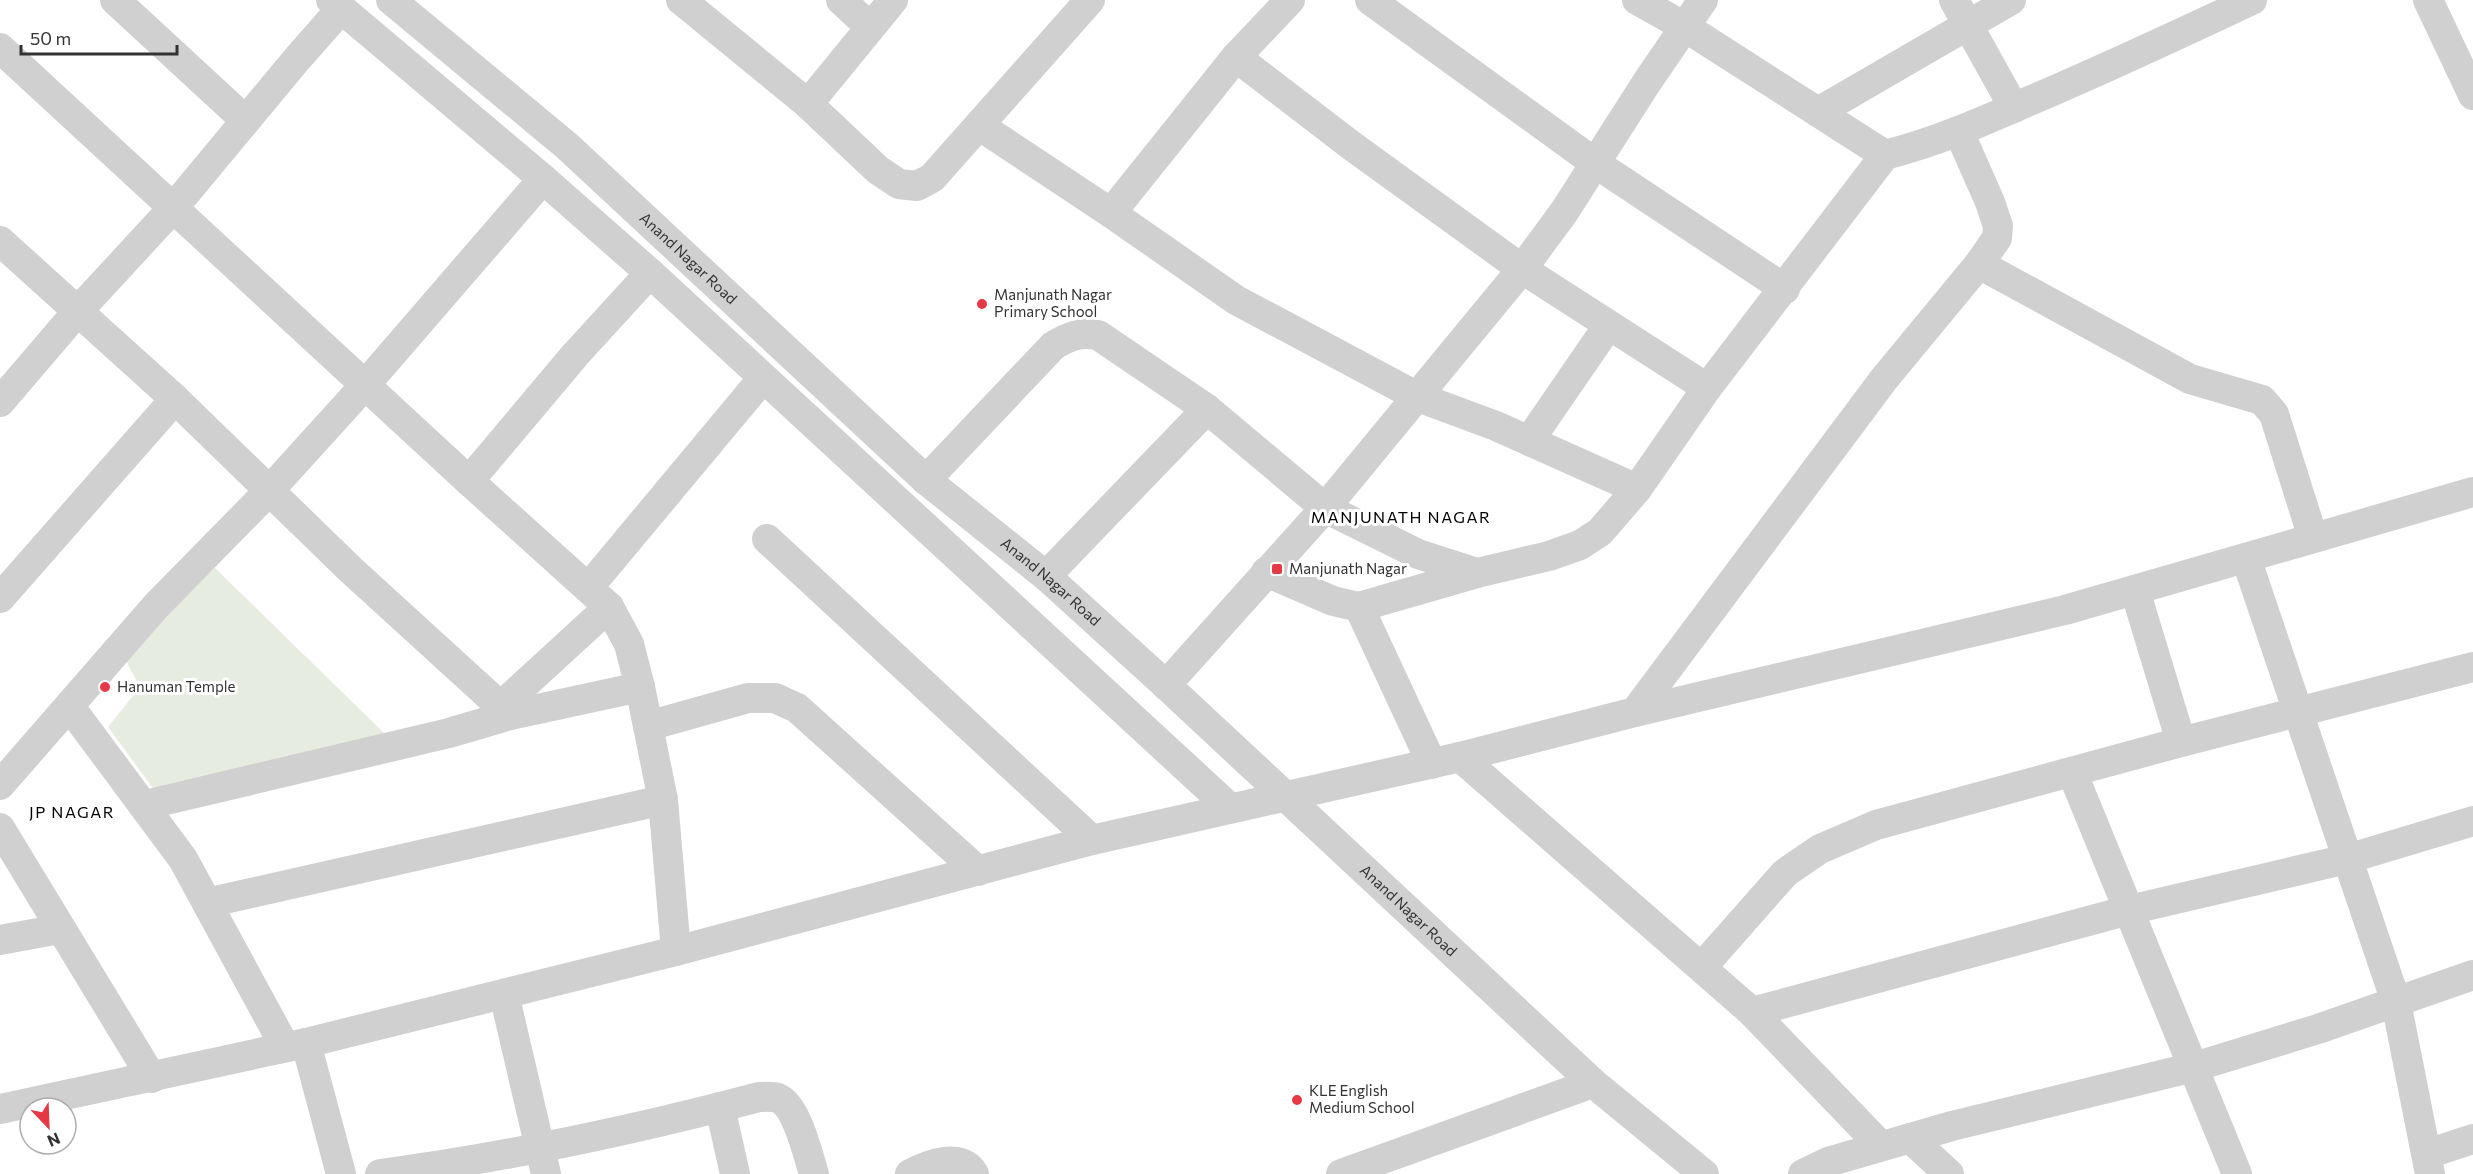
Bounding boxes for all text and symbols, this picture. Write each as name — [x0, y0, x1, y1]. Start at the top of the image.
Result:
scale bar — [21, 18, 177, 56]
text: 50 m — [30, 27, 71, 49]
street label: Anand Nagar Road — [636, 208, 741, 307]
place label: Manjunath Nagar Primary School — [994, 285, 1112, 320]
marker: Manjunath Nagar Primary School — [975, 297, 989, 311]
district label: MANJUNATH NAGAR — [1311, 507, 1491, 526]
street label: Anand Nagar Road — [998, 533, 1105, 629]
place label: Manjunath Nagar — [1289, 559, 1407, 577]
marker: Manjunath Nagar — [1270, 562, 1284, 576]
place label: Hanuman Temple — [117, 677, 236, 695]
marker: Hanuman Temple — [98, 680, 112, 694]
district label: JP NAGAR — [29, 802, 115, 821]
street label: Anand Nagar Road — [1357, 861, 1461, 960]
place label: KLE English Medium School — [1309, 1081, 1415, 1116]
marker: KLE English Medium School — [1290, 1093, 1304, 1107]
north arrow — [18, 1096, 78, 1156]
text: N — [45, 1129, 63, 1151]

